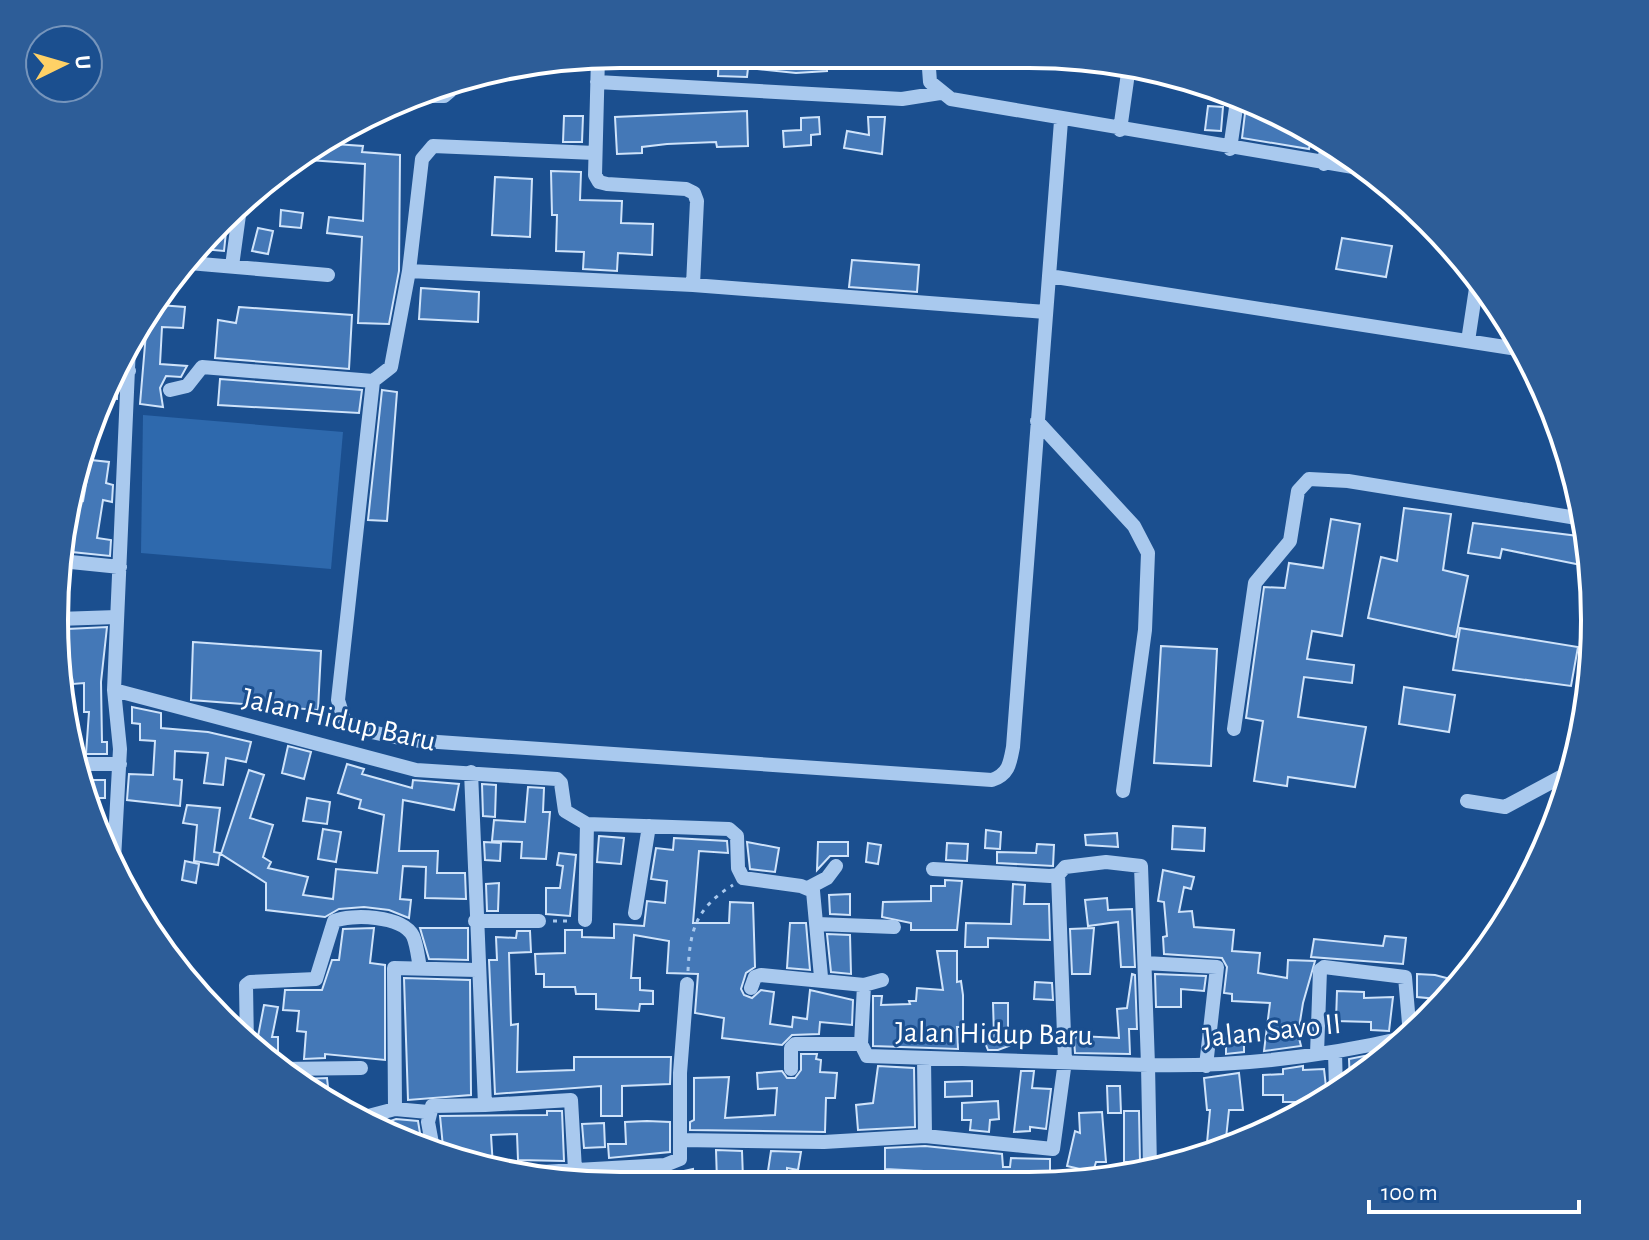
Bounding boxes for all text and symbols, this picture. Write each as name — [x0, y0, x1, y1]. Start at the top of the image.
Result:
north arrow — [24, 24, 104, 104]
text: U — [71, 54, 94, 70]
street label: Jalan Hidup Baru — [239, 683, 439, 757]
street label: Jalan Savo II — [1201, 1009, 1343, 1053]
street label: Jalan Hidup Baru — [895, 1017, 1093, 1051]
scale bar — [1369, 1164, 1579, 1214]
text: 100 m — [1381, 1181, 1438, 1205]

